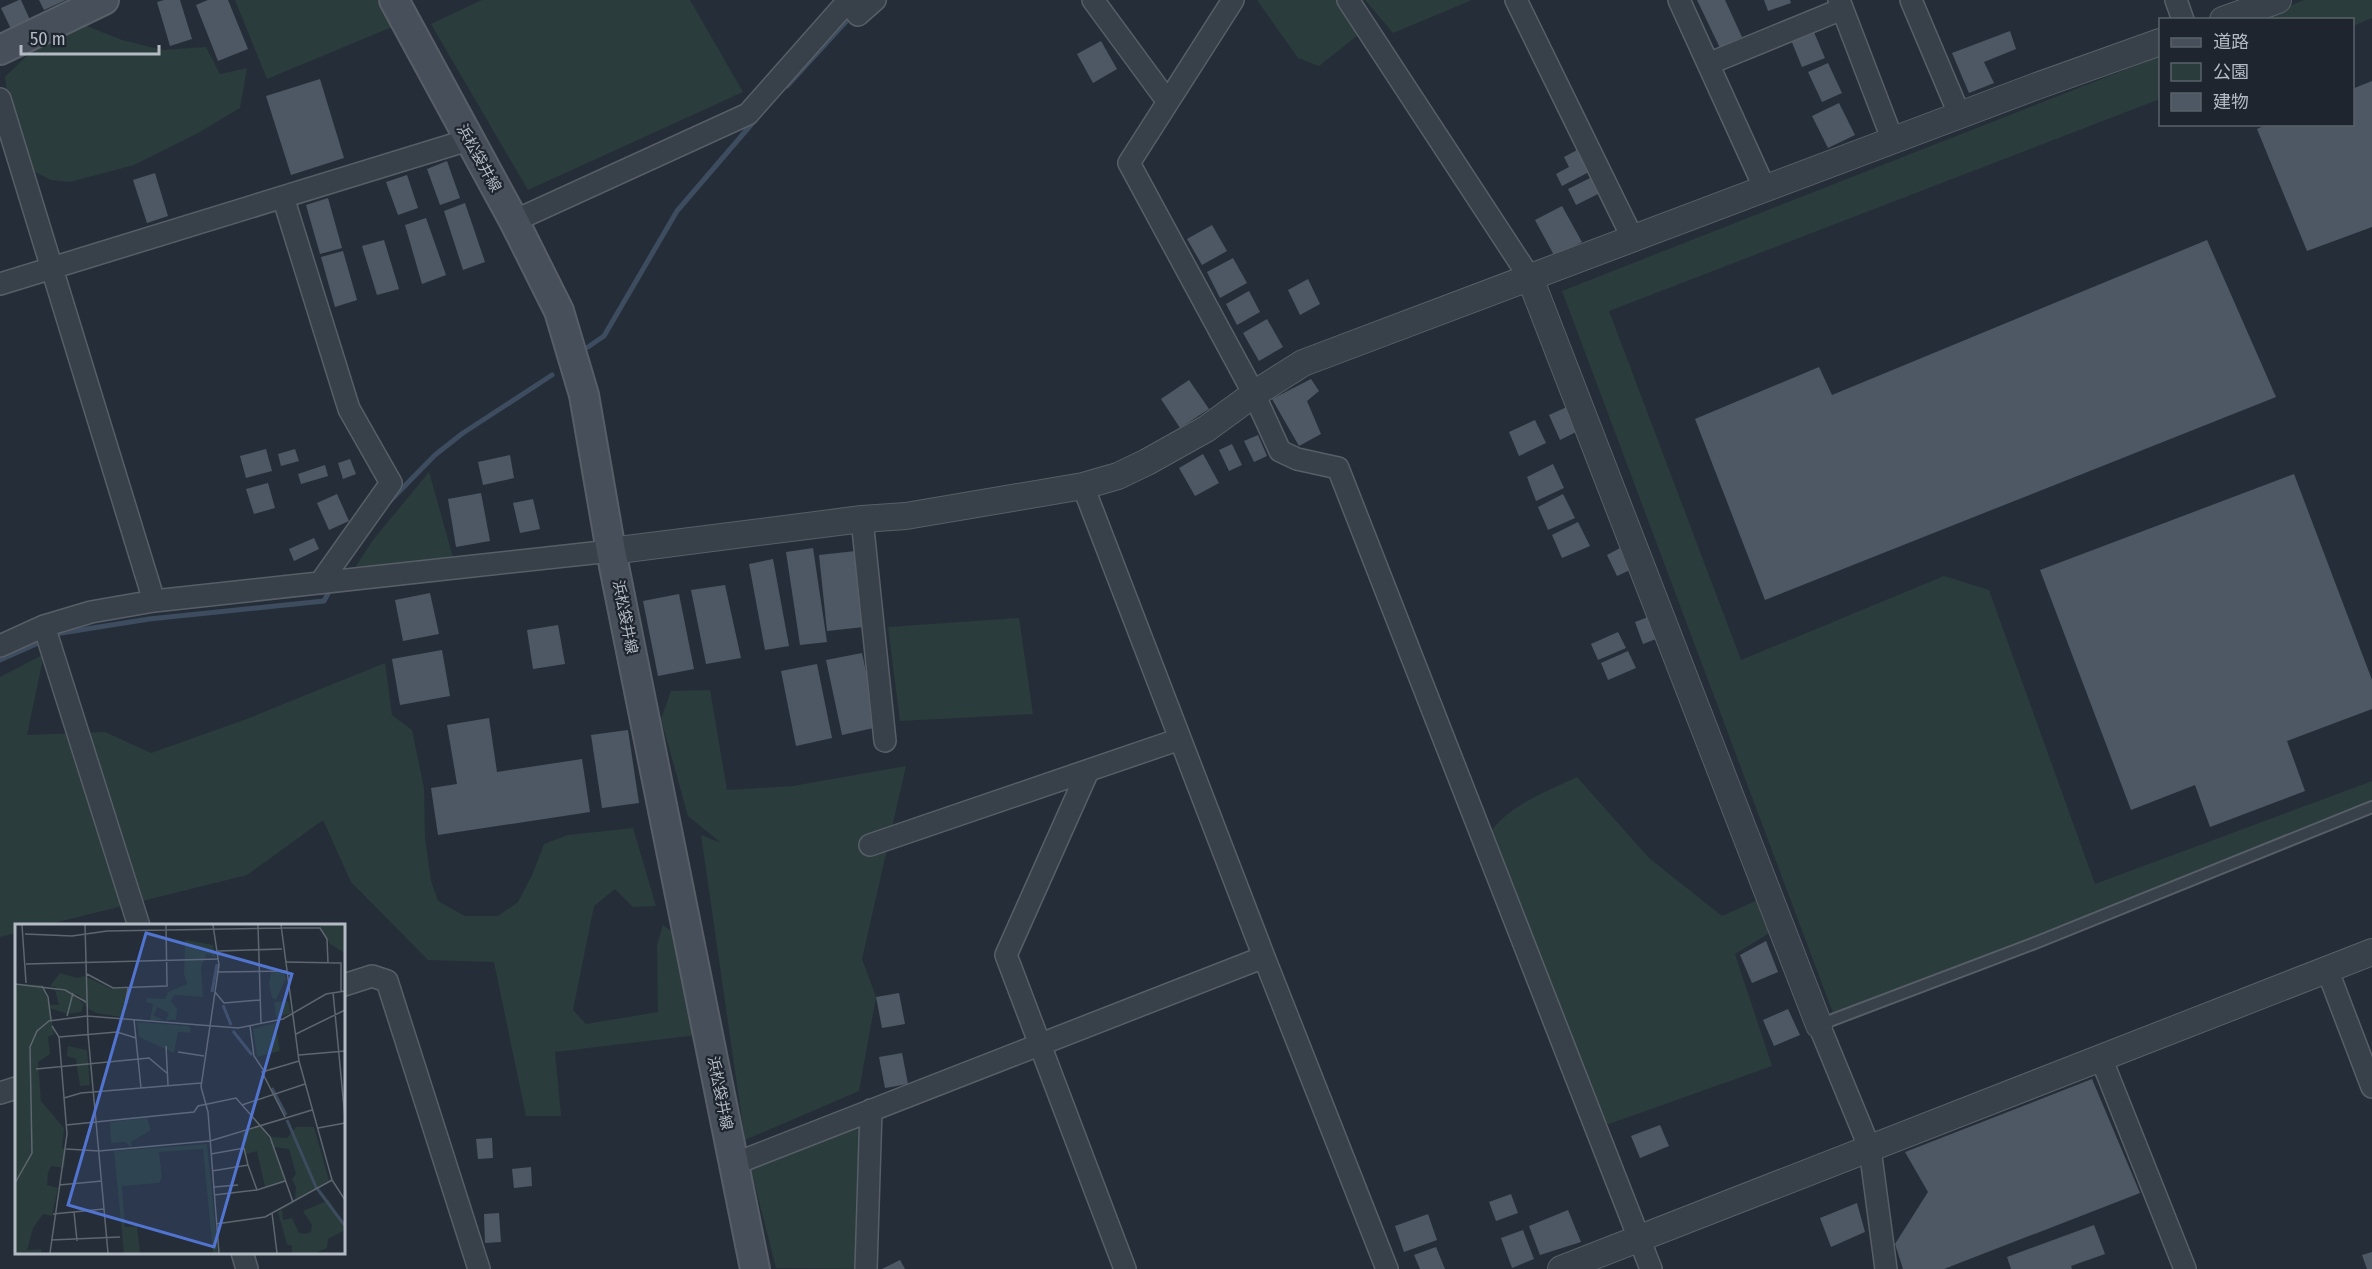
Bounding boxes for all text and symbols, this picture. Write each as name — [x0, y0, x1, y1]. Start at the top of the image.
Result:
scale bar — [21, 18, 159, 56]
legend — [2159, 18, 2354, 126]
text: 50 m — [30, 28, 66, 50]
text: 道路 — [2213, 31, 2249, 53]
text: 公園 — [2213, 61, 2249, 83]
text: 建物 — [2213, 91, 2249, 113]
street label: 浜松袋井線 — [453, 121, 505, 195]
street label: 浜松袋井線 — [609, 578, 641, 656]
inset map — [15, 924, 345, 1254]
street label: 浜松袋井線 — [704, 1054, 736, 1132]

